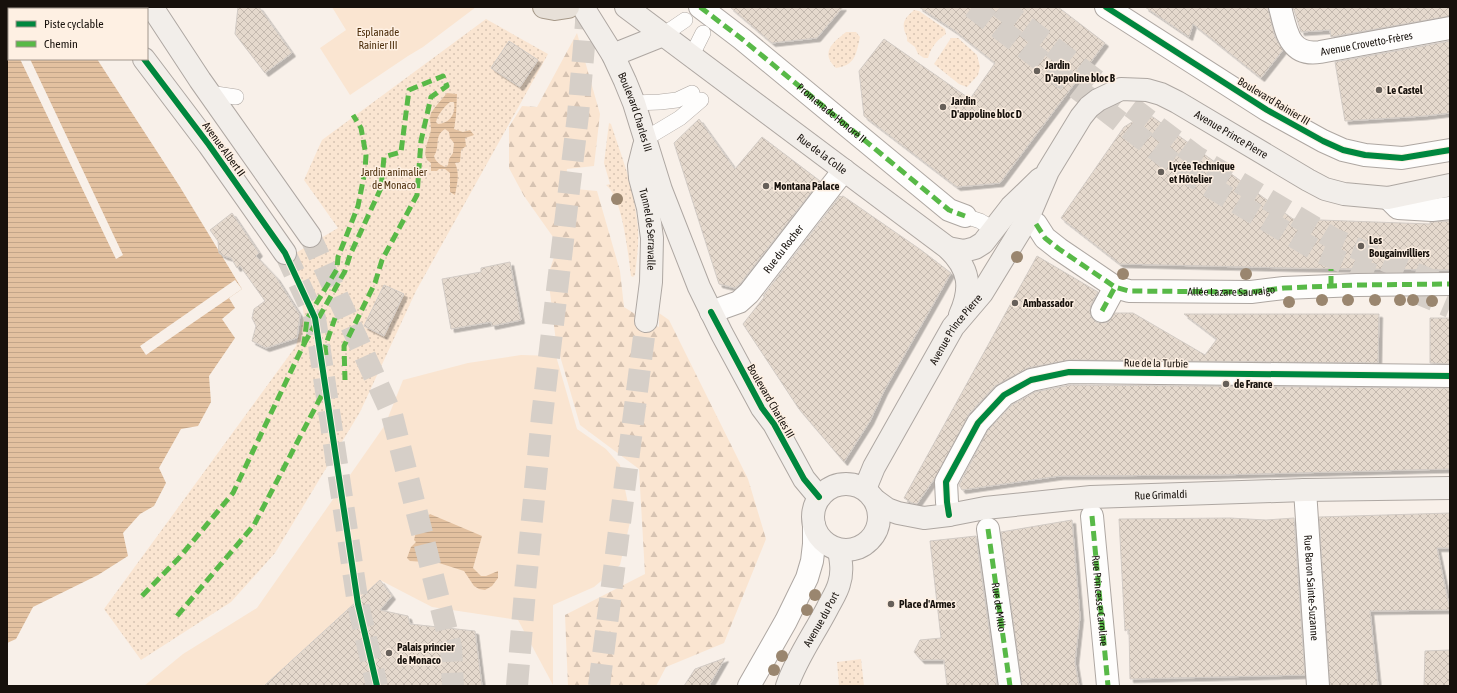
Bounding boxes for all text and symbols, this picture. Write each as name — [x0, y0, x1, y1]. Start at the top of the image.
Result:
legend — [8, 8, 148, 60]
text: Piste cyclable — [44, 17, 104, 31]
park label: Esplanade Rainier III — [357, 26, 399, 51]
street label: Avenue Crovetto-Frères — [1319, 29, 1414, 58]
text: Chemin — [44, 37, 78, 51]
place label: Jardin D'appoline bloc B — [1044, 59, 1116, 84]
marker: Jardin D'appoline bloc B — [1032, 66, 1042, 76]
street label: Boulevard Charles III — [616, 70, 655, 153]
street label: Boulevard Rainier III — [1236, 75, 1312, 127]
street label: Promenade Honoré II — [794, 81, 869, 145]
place label: Le Castel — [1387, 84, 1424, 96]
marker: Le Castel — [1374, 85, 1384, 95]
place label: Jardin D'appoline bloc D — [950, 95, 1022, 120]
marker: Jardin D'appoline bloc D — [938, 102, 948, 112]
street label: Avenue Prince Pierre — [1192, 108, 1270, 161]
street label: Avenue Albert II — [200, 120, 248, 178]
street label: Rue de la Colle — [795, 131, 850, 176]
place label: Lycée Technique et Hôtelier — [1169, 160, 1235, 185]
park label: Jardin animalier de Monaco — [361, 166, 428, 191]
marker: Lycée Technique et Hôtelier — [1156, 167, 1166, 177]
place label: Montana Palace — [774, 180, 840, 192]
marker: Montana Palace — [761, 181, 771, 191]
street label: Tunnel de Serravalle — [637, 187, 658, 271]
street label: Rue du Rocher — [761, 222, 806, 275]
place label: Les Bougainvilliers — [1369, 234, 1430, 259]
marker: Les Bougainvilliers — [1356, 241, 1366, 251]
street label: Allée Lazare Sauvaigo — [1187, 283, 1276, 298]
street label: Avenue Prince Pierre — [927, 292, 984, 367]
place label: Ambassador — [1022, 297, 1074, 309]
marker: Ambassador — [1010, 298, 1020, 308]
street label: Rue de la Turbie — [1124, 356, 1188, 370]
street label: Boulevard Charles III — [745, 362, 797, 440]
place label: de France — [1234, 378, 1272, 390]
marker: de France — [1221, 379, 1231, 389]
street label: Rue Grimaldi — [1134, 488, 1187, 502]
street label: Rue Baron Sainte-Suzanne — [1302, 534, 1321, 641]
street label: Rue Princesse Caroline — [1090, 554, 1110, 647]
street label: Rue de Millo — [990, 582, 1008, 633]
street label: Avenue du Port — [801, 590, 841, 649]
place label: Place d'Armes — [899, 598, 956, 610]
marker: Place d'Armes — [886, 599, 896, 609]
place label: Palais princier de Monaco — [397, 641, 455, 666]
marker: Palais princier de Monaco — [384, 648, 394, 658]

